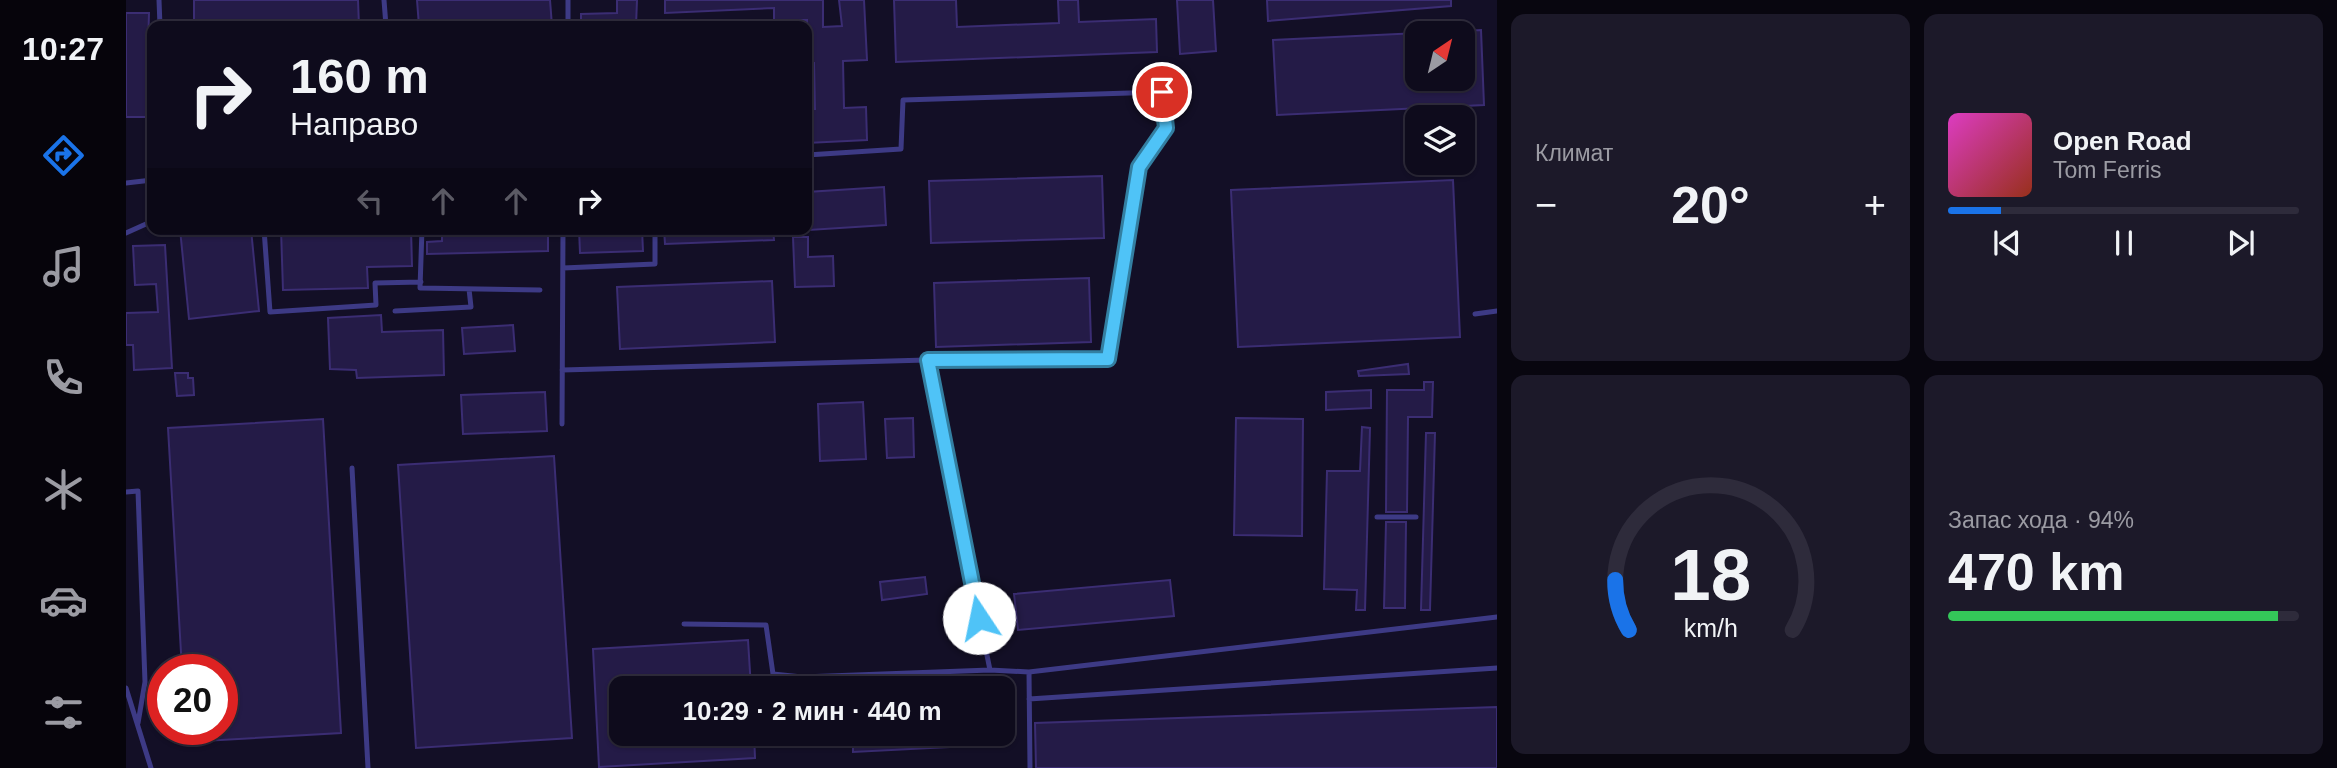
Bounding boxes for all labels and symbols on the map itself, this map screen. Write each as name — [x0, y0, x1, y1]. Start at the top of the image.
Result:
north arrow — [1405, 21, 1475, 91]
pin — [1132, 62, 1192, 122]
position arrow — [942, 581, 1016, 655]
speed limit sign: 20 — [147, 654, 238, 745]

